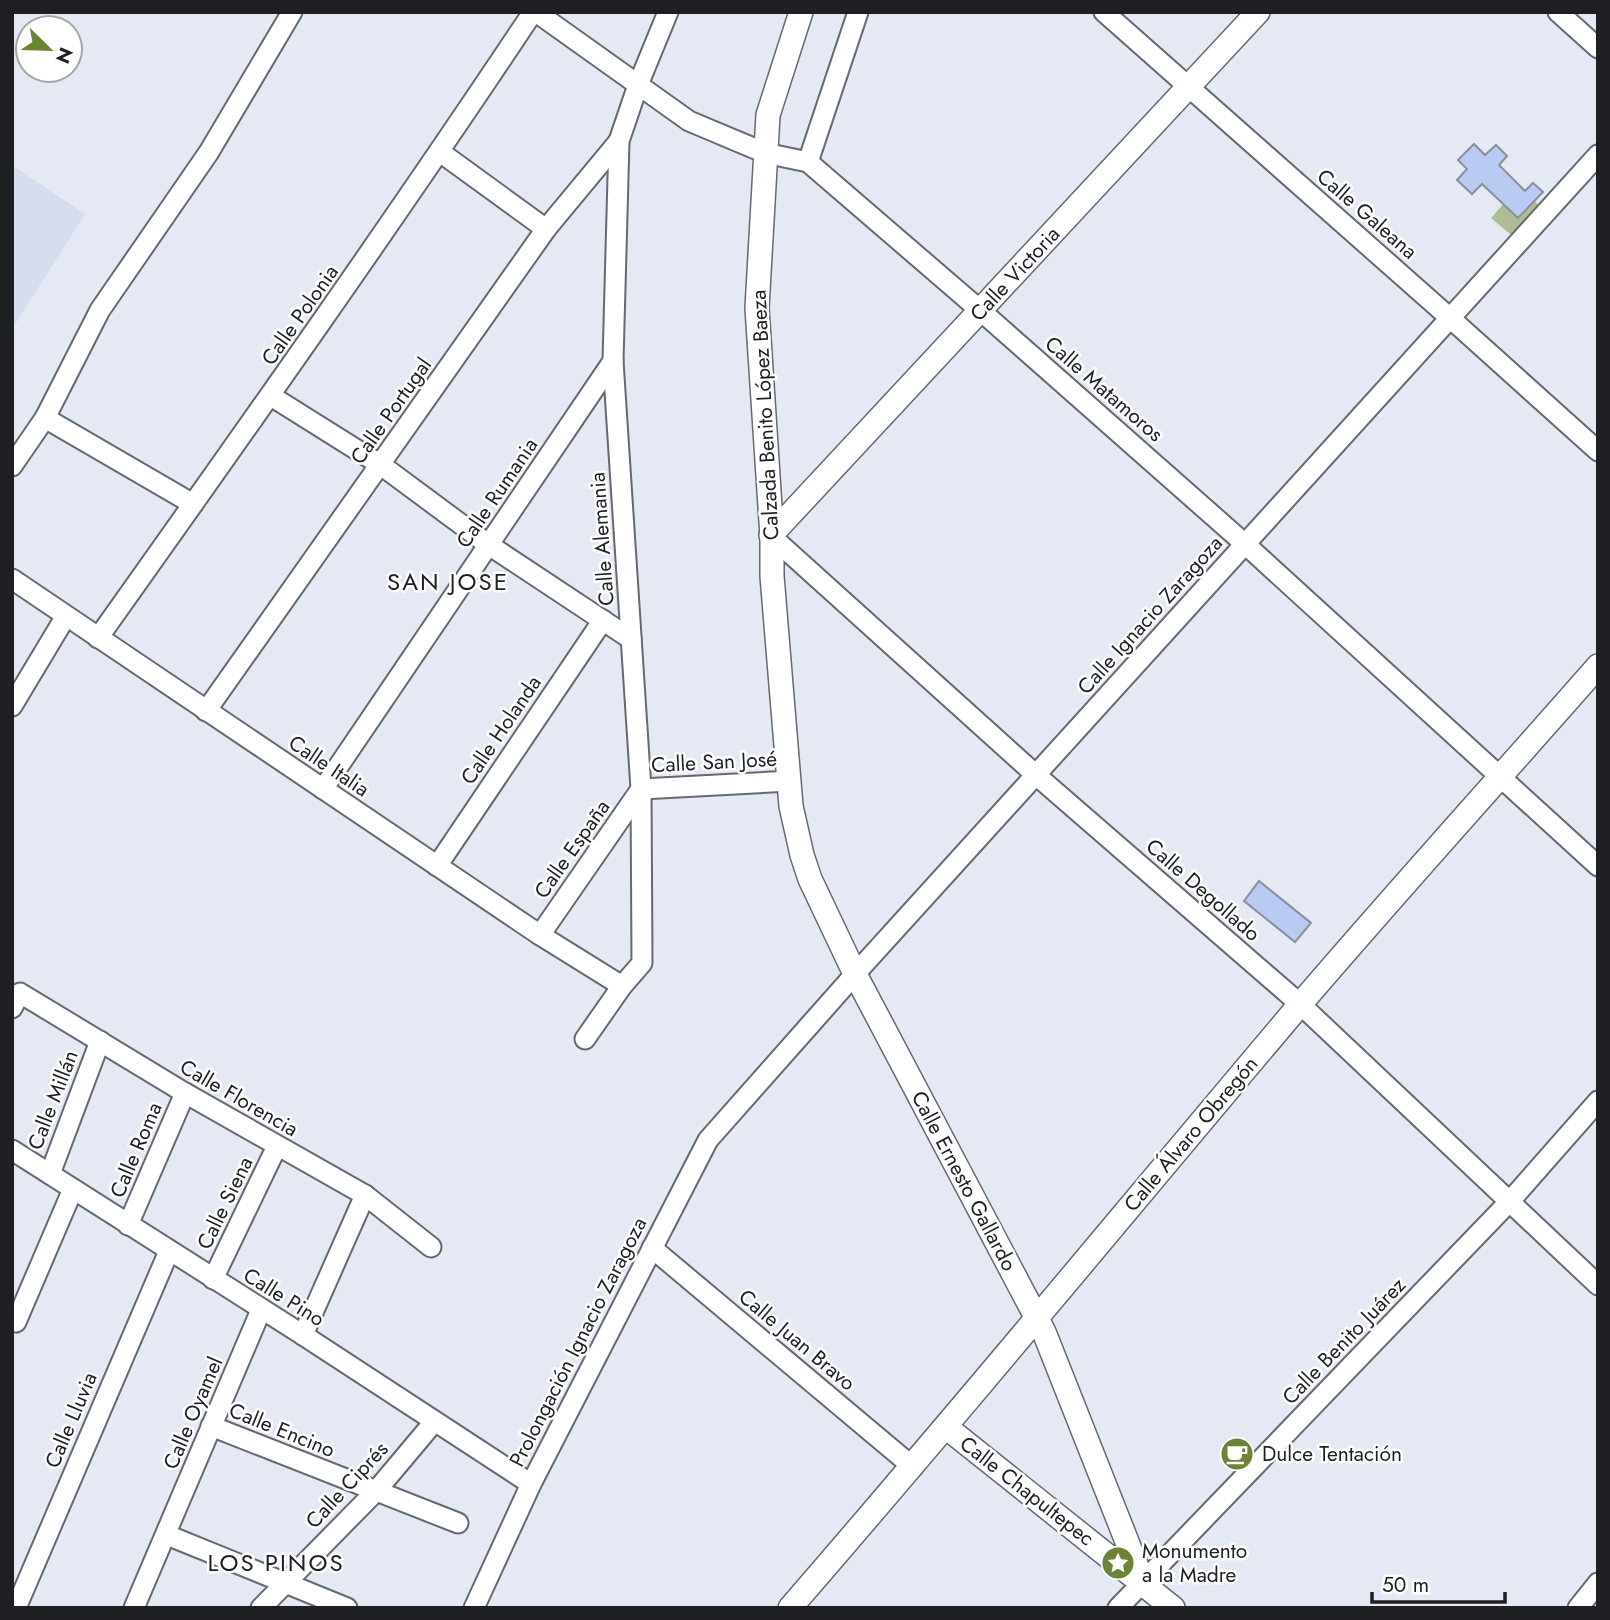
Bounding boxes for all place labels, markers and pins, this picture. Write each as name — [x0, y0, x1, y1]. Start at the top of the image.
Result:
cafe icon: Dulce Tentación — [1218, 1435, 1256, 1473]
place label: Dulce Tentación — [1262, 1439, 1402, 1469]
place label: Monumento a la Madre — [1142, 1536, 1247, 1590]
place icon: Monumento a la Madre — [1099, 1544, 1137, 1582]

